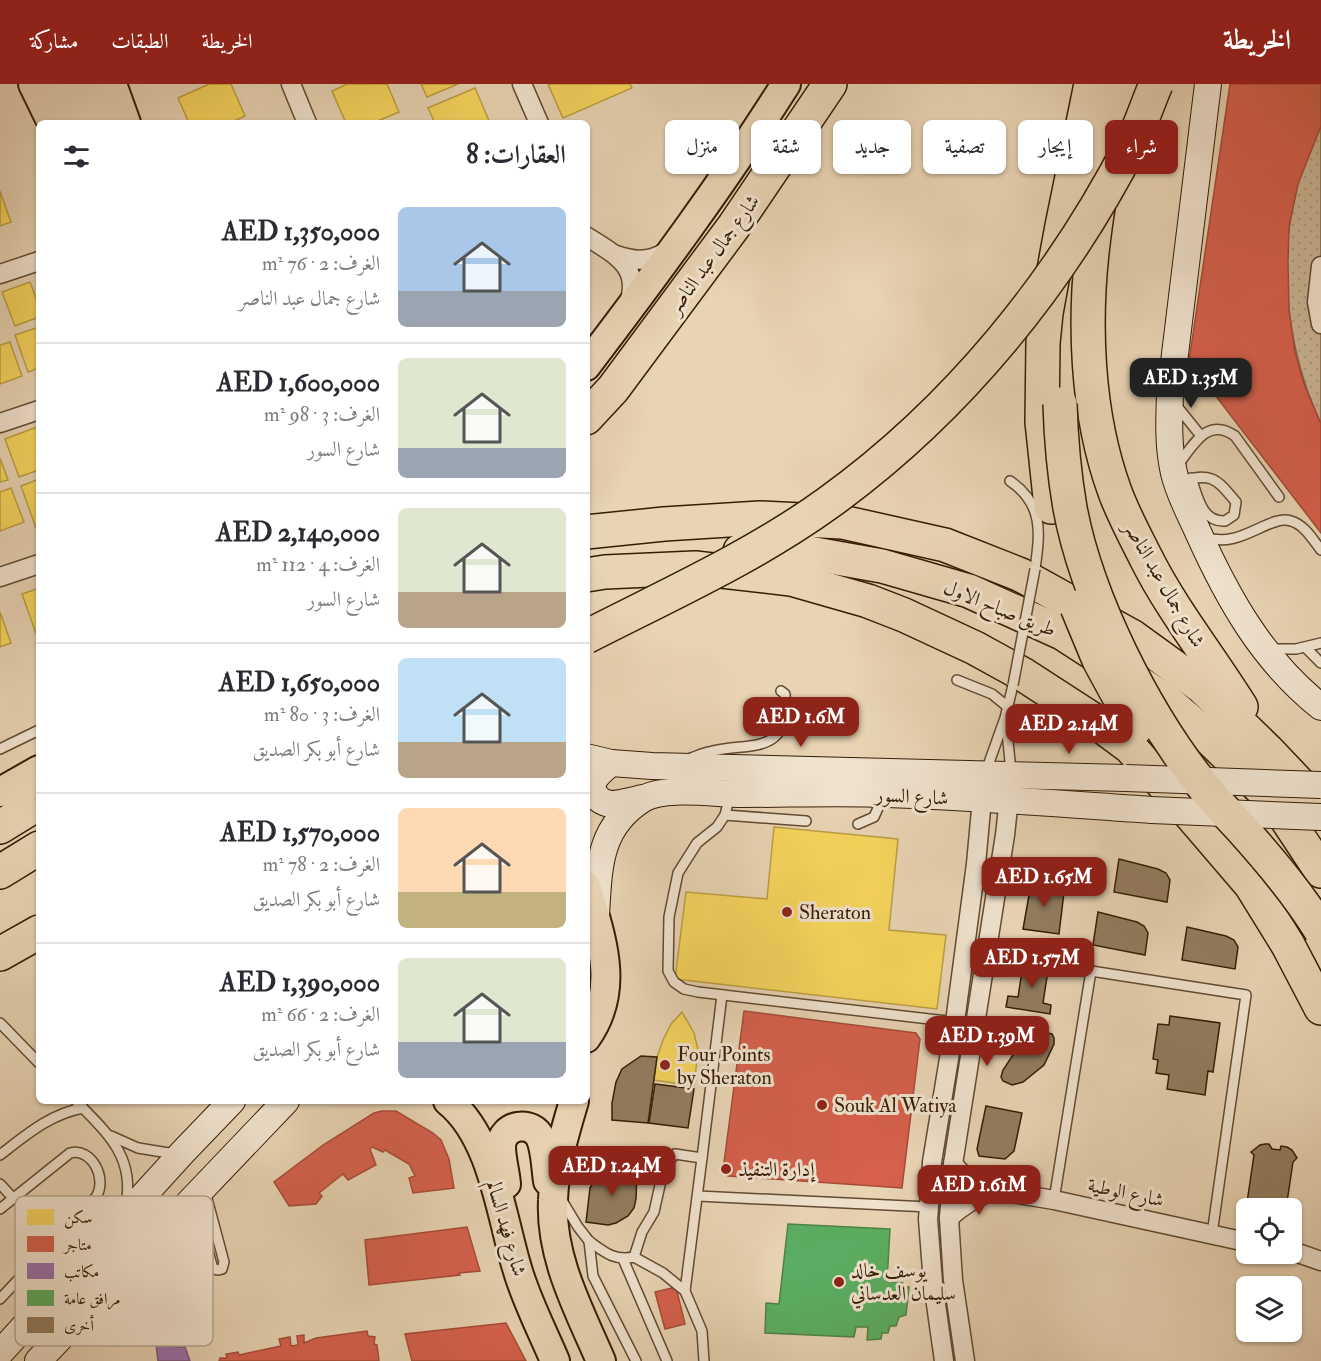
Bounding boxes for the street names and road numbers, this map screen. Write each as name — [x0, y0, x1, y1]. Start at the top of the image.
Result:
street label: شارع جمال عبد الناصر — [661, 190, 769, 323]
street label: شارع جمال عبد الناصر — [1113, 515, 1211, 654]
street label: طريق صباح الاول — [938, 575, 1060, 647]
street label: شارع السور — [873, 782, 949, 816]
street label: شارع الوطية — [1084, 1172, 1166, 1218]
street label: شارع فهد السالم — [476, 1177, 532, 1280]

